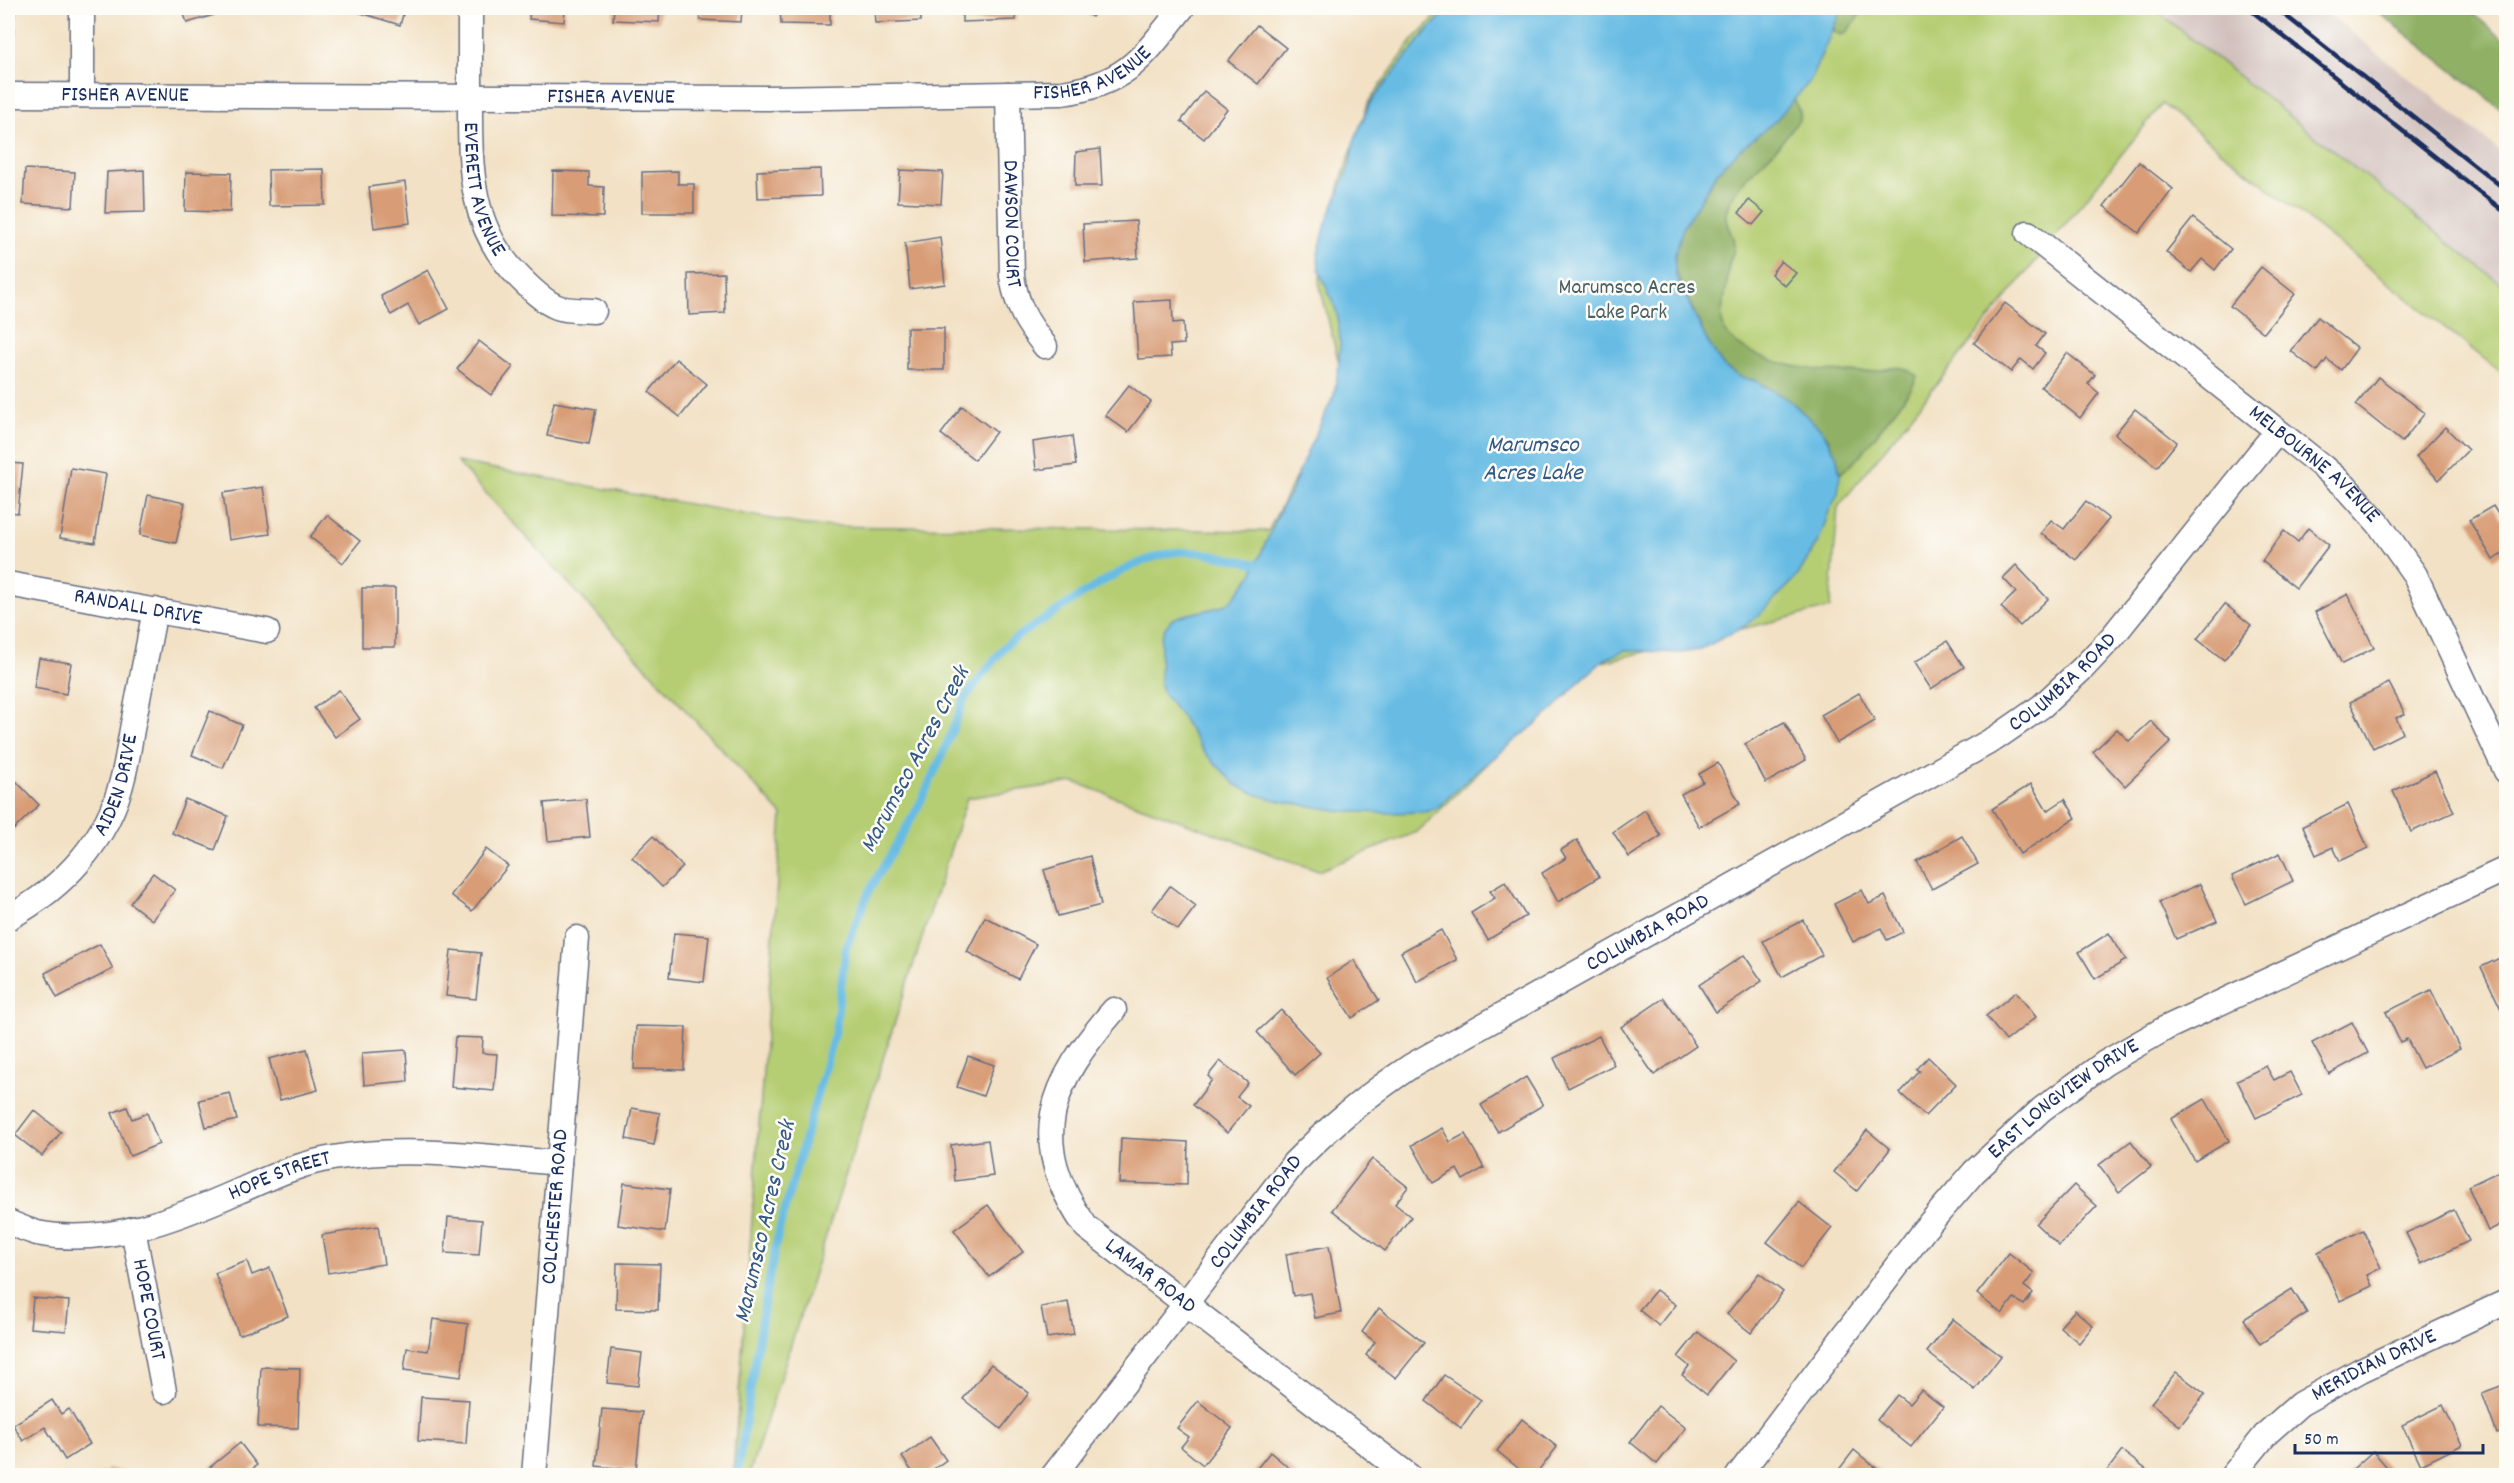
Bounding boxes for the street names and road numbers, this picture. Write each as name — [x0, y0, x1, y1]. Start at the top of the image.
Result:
street label: FISHER AVENUE — [1033, 39, 1159, 109]
street label: FISHER AVENUE — [61, 80, 189, 111]
street label: FISHER AVENUE — [547, 82, 675, 113]
street label: EVERETT AVENUE — [455, 122, 513, 263]
street label: DAWSON COURT — [994, 160, 1029, 291]
street label: MELBOURNE AVENUE — [2242, 398, 2387, 530]
street label: RANDALL DRIVE — [71, 581, 204, 634]
street label: COLUMBIA ROAD — [2002, 626, 2124, 740]
street label: AIDEN DRIVE — [86, 732, 146, 842]
street label: COLUMBIA ROAD — [1581, 886, 1715, 980]
street label: EAST LONGVIEW DRIVE — [1981, 1031, 2145, 1167]
street label: COLCHESTER ROAD — [534, 1128, 577, 1286]
street label: HOPE STREET — [223, 1143, 333, 1209]
street label: COLUMBIA ROAD — [1202, 1147, 1310, 1276]
street label: LAMAR ROAD — [1098, 1231, 1203, 1322]
street label: HOPE COURT — [124, 1256, 173, 1363]
street label: MERIDIAN DRIVE — [2306, 1321, 2442, 1410]

